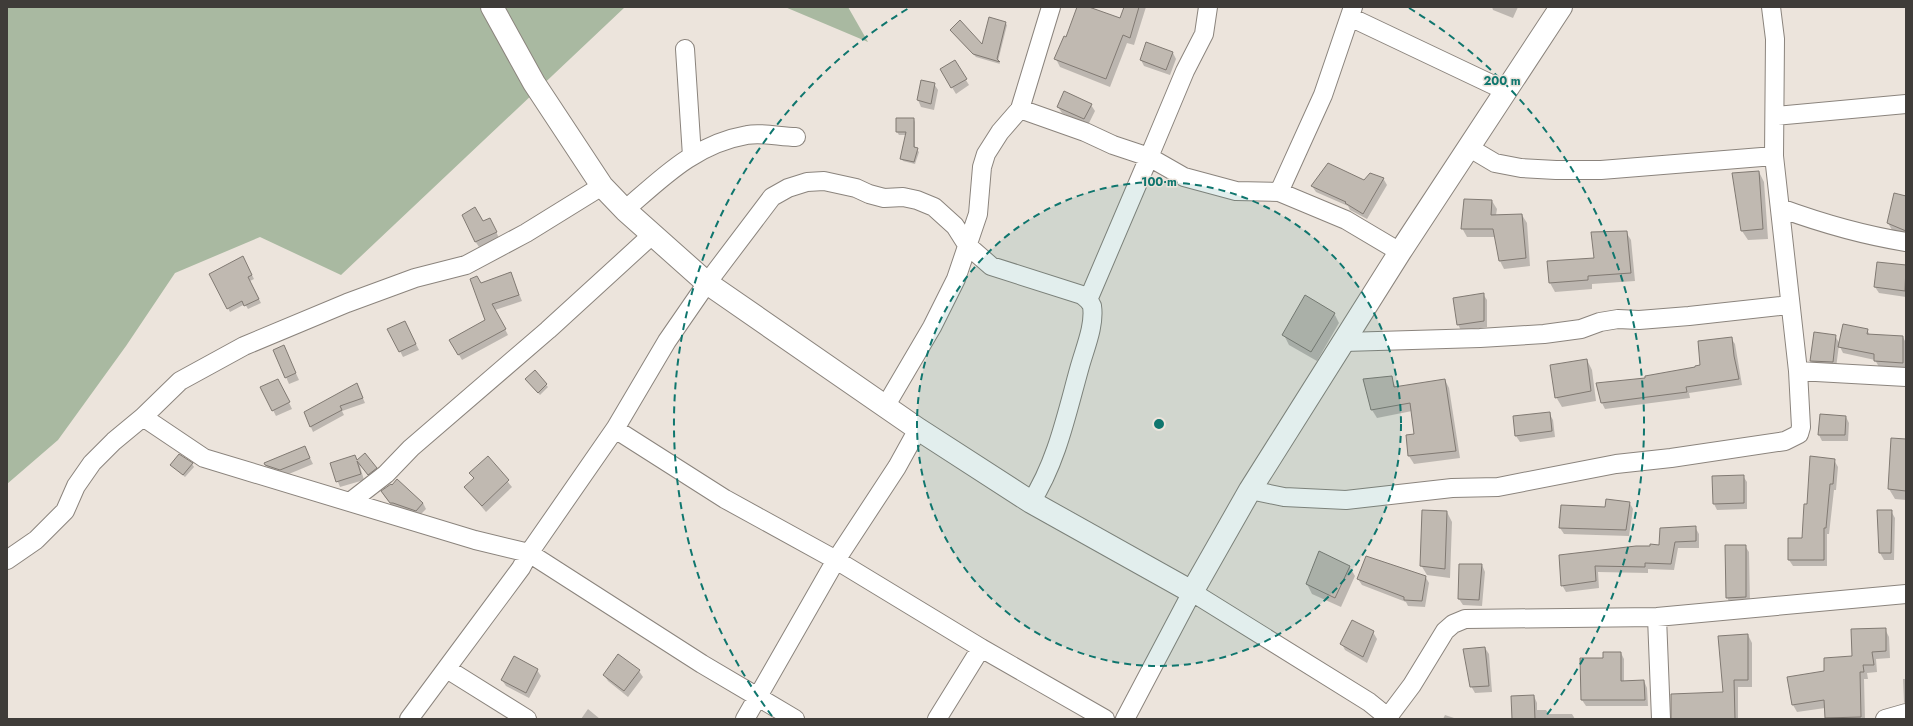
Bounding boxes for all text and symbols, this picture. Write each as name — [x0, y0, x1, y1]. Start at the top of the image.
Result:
text: 200 m — [1483, 72, 1521, 90]
text: 100 m — [1141, 173, 1177, 191]
centre of rings — [1152, 417, 1166, 431]

